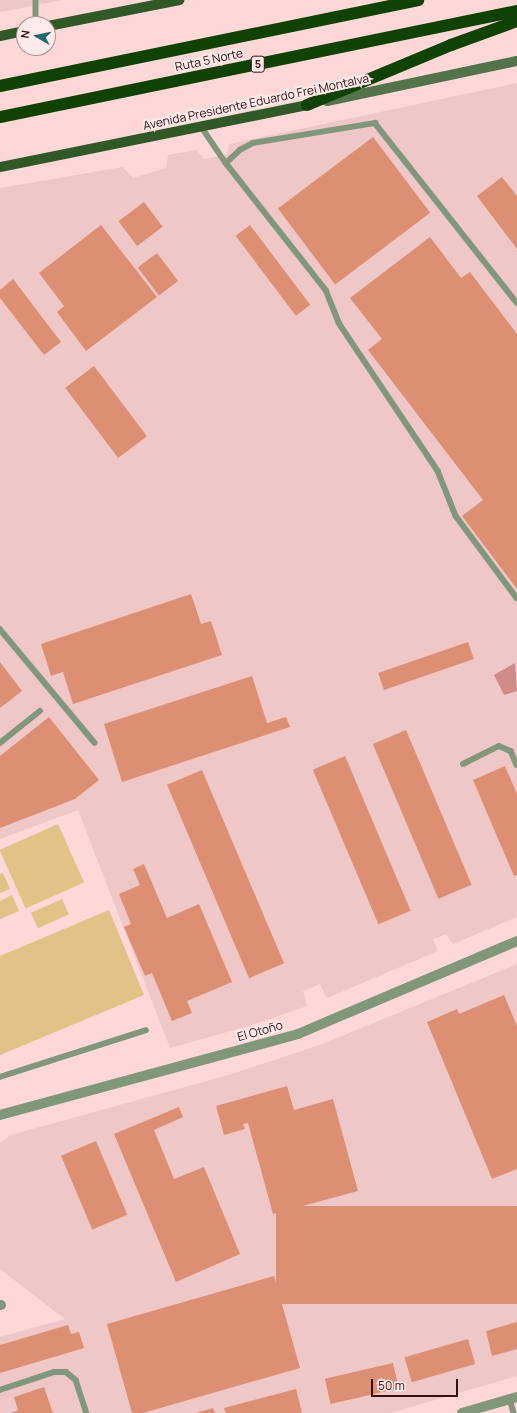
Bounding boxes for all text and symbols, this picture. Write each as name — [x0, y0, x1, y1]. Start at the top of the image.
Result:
north arrow — [16, 16, 56, 56]
text: N — [17, 29, 33, 39]
street label: Ruta 5 Norte — [174, 46, 244, 74]
road number: 5 — [250, 55, 266, 73]
street label: Avenida Presidente Eduardo Frei Montalva — [142, 71, 370, 133]
street label: El Otoño — [236, 1018, 284, 1044]
scale bar — [373, 1371, 460, 1397]
text: 50 m — [378, 1377, 405, 1394]

